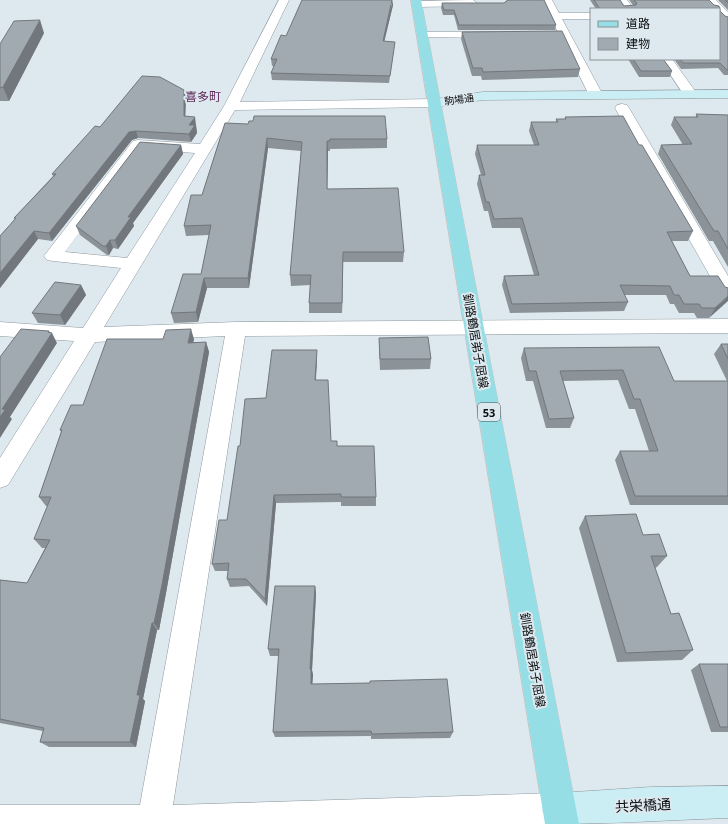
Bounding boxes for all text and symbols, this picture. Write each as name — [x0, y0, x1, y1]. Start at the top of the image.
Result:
legend — [590, 8, 720, 60]
text: 道路 — [626, 15, 650, 32]
text: 建物 — [626, 35, 650, 52]
district label: 喜多町 — [185, 88, 221, 105]
street label: 駒場通 — [443, 90, 475, 108]
street label: 釧路鶴居弟子屈線 — [459, 292, 493, 390]
road number: 53 — [478, 403, 500, 421]
street label: 釧路鶴居弟子屈線 — [516, 611, 550, 709]
street label: 共栄橋通 — [615, 794, 671, 816]

